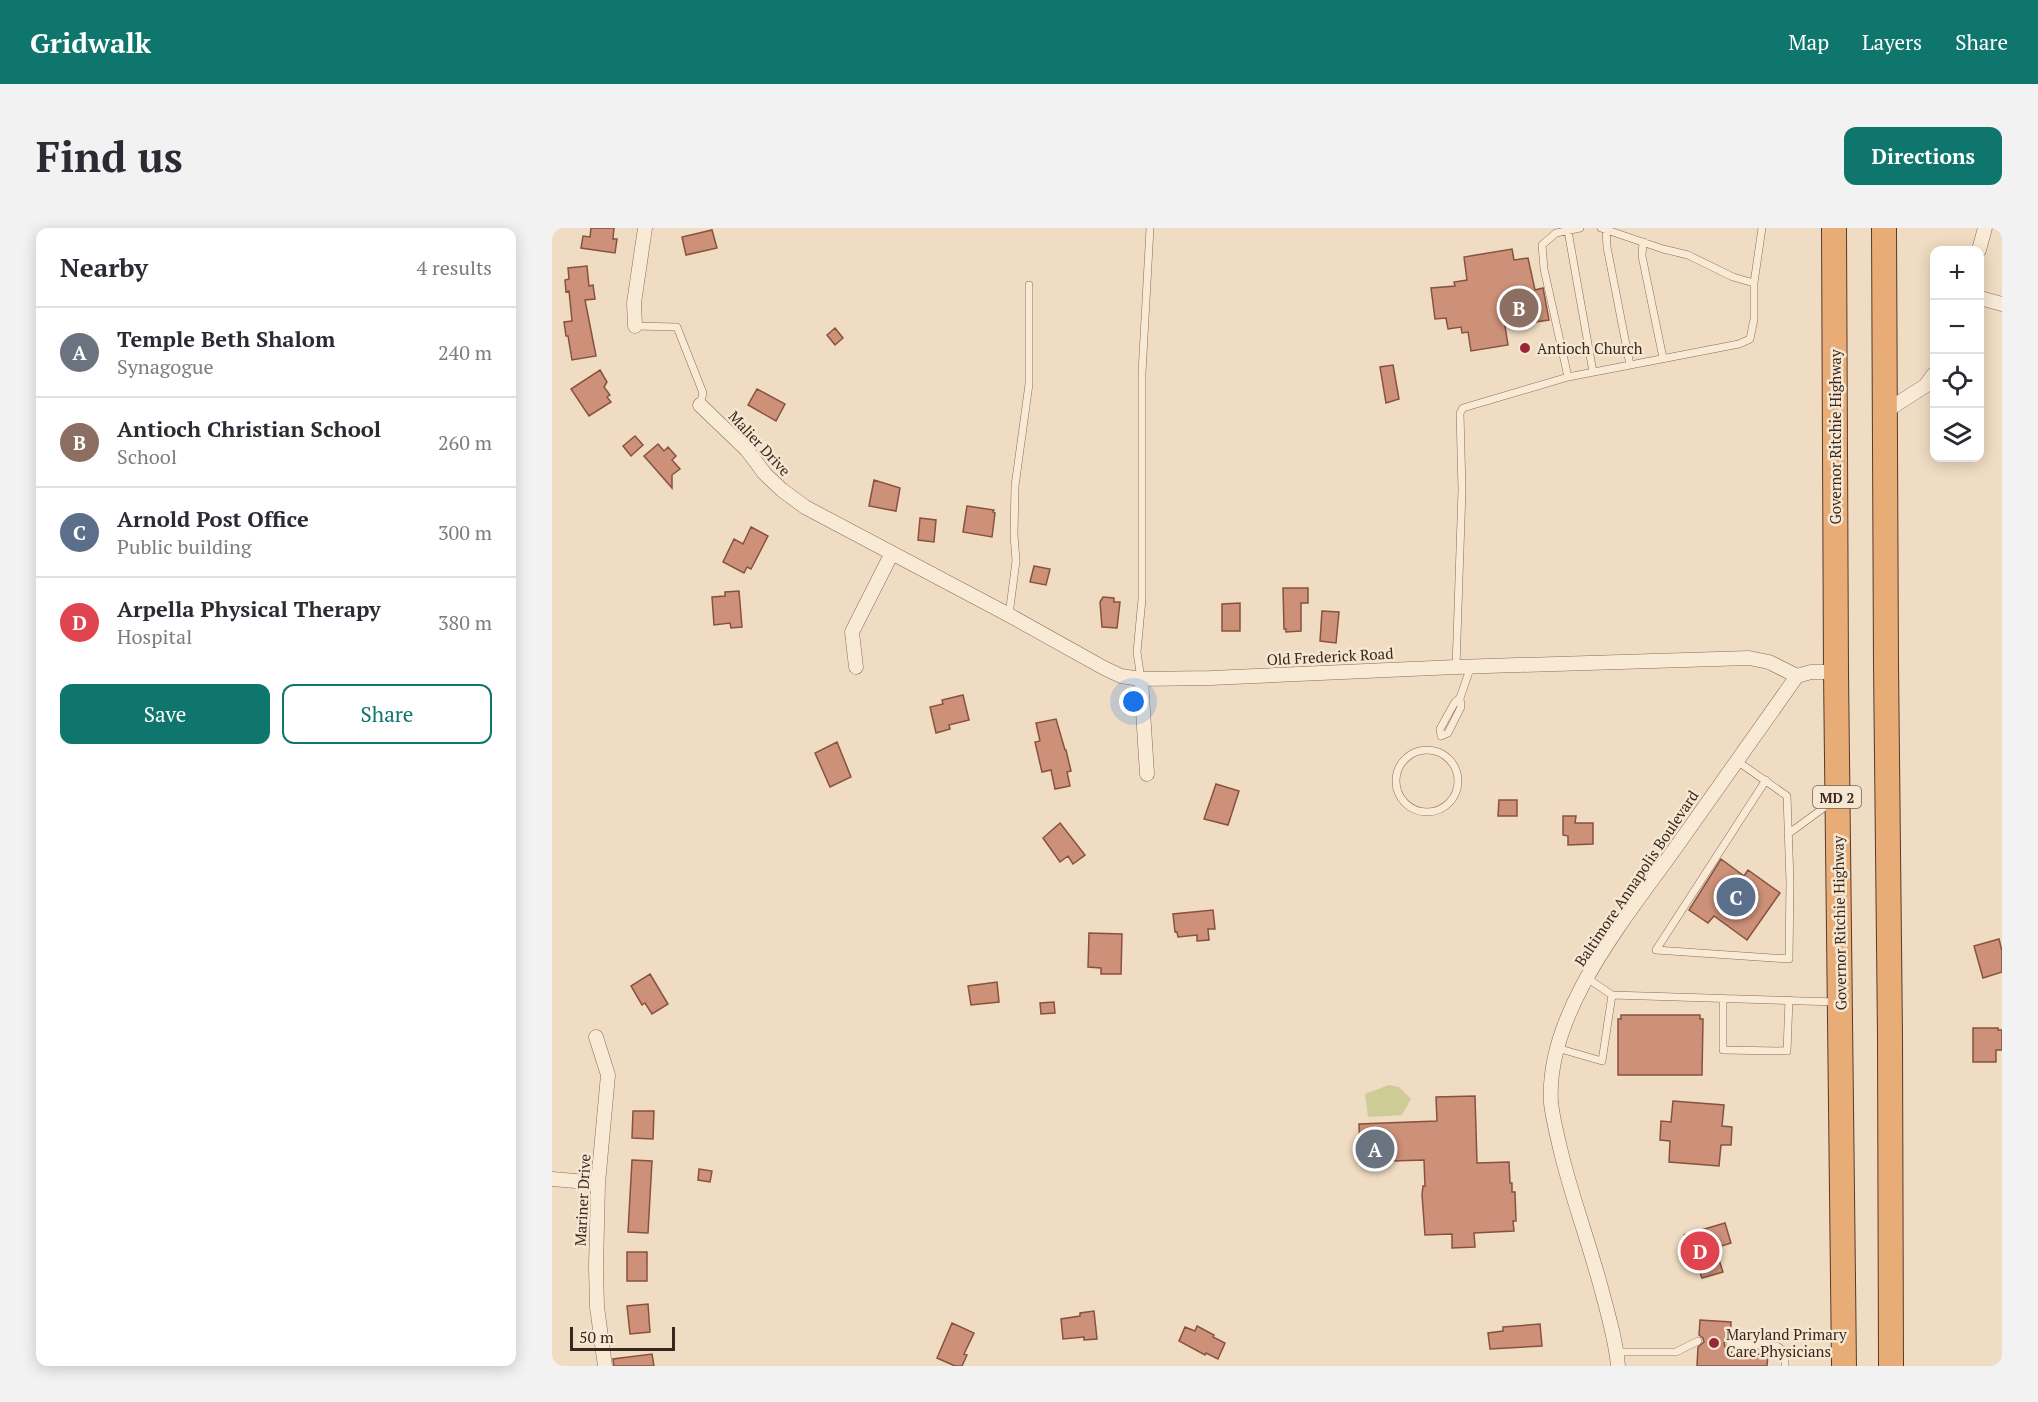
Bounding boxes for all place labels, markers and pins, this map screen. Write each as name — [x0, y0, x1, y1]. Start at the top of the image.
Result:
pin: B — [1500, 286, 1538, 331]
place label: Antioch Church — [1537, 338, 1643, 358]
marker: Antioch Church — [1518, 341, 1532, 355]
pin: C — [1716, 874, 1756, 920]
pin: A — [1356, 1126, 1394, 1172]
pin: D — [1680, 1228, 1720, 1274]
place label: Maryland Primary Care Physicians — [1726, 1324, 1847, 1361]
marker: Maryland Primary Care Physicians — [1707, 1336, 1721, 1350]

